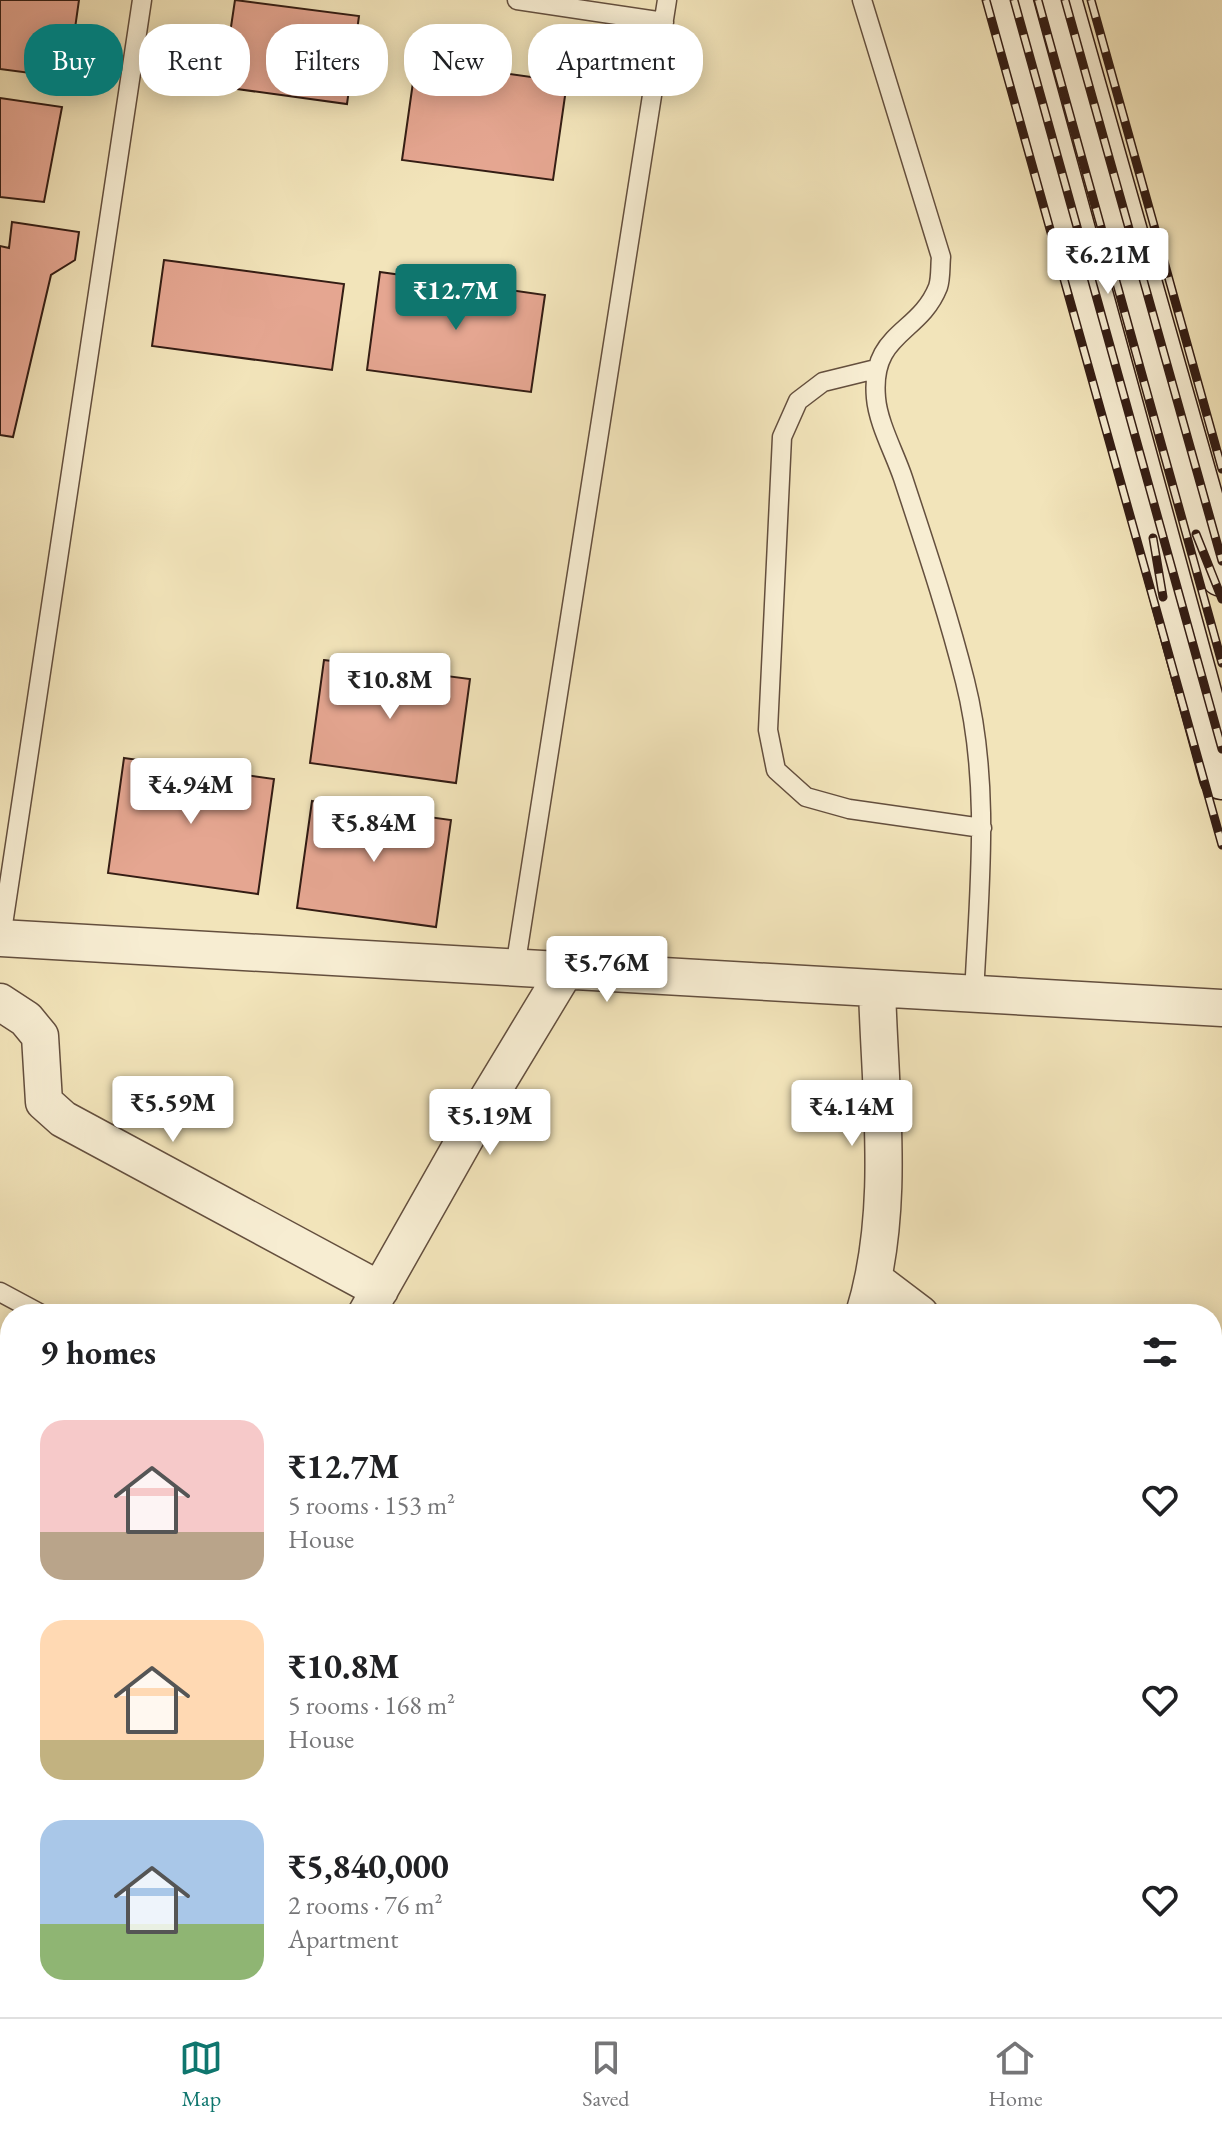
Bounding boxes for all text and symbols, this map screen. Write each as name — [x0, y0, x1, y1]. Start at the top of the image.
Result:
chip: Buy — [24, 24, 123, 96]
chip: Rent — [139, 24, 250, 96]
chip: Filters — [266, 24, 388, 96]
chip: New — [404, 24, 512, 96]
chip: Apartment — [528, 24, 703, 96]
pin: ₹6.21M — [1043, 228, 1173, 296]
text: ₹6.21M — [1065, 237, 1151, 271]
pin: ₹12.7M — [391, 264, 521, 332]
text: ₹12.7M — [413, 273, 499, 307]
pin: ₹10.8M — [325, 653, 455, 721]
text: ₹10.8M — [347, 662, 433, 696]
pin: ₹4.94M — [126, 758, 256, 826]
text: ₹4.94M — [148, 767, 234, 801]
pin: ₹5.84M — [309, 796, 439, 864]
text: ₹5.84M — [331, 805, 417, 839]
pin: ₹5.76M — [542, 936, 672, 1004]
text: ₹5.76M — [564, 945, 650, 979]
pin: ₹5.59M — [108, 1076, 238, 1144]
pin: ₹4.14M — [787, 1080, 917, 1148]
text: ₹5.59M — [130, 1085, 216, 1119]
pin: ₹5.19M — [425, 1089, 555, 1157]
text: ₹4.14M — [809, 1089, 895, 1123]
text: ₹5.19M — [447, 1098, 533, 1132]
text: 9 homes — [40, 1330, 156, 1374]
icon: filters — [1138, 1330, 1182, 1374]
text: ₹12.7M — [288, 1444, 400, 1488]
icon: home — [104, 1452, 200, 1548]
icon: heart — [1138, 1478, 1182, 1522]
text: 5 rooms · 153 m² — [288, 1488, 455, 1522]
text: House — [288, 1522, 354, 1556]
text: ₹10.8M — [288, 1644, 400, 1688]
icon: home — [104, 1652, 200, 1748]
icon: heart — [1138, 1678, 1182, 1722]
text: 5 rooms · 168 m² — [288, 1688, 455, 1722]
text: House — [288, 1722, 354, 1756]
text: ₹5,840,000 — [288, 1844, 449, 1888]
icon: home — [104, 1852, 200, 1948]
icon: heart — [1138, 1878, 1182, 1922]
text: 2 rooms · 76 m² — [288, 1888, 443, 1922]
text: Apartment — [288, 1922, 398, 1956]
tab: Map — [179, 2036, 223, 2113]
tab: Saved — [582, 2036, 629, 2113]
tab: Home — [988, 2036, 1043, 2113]

